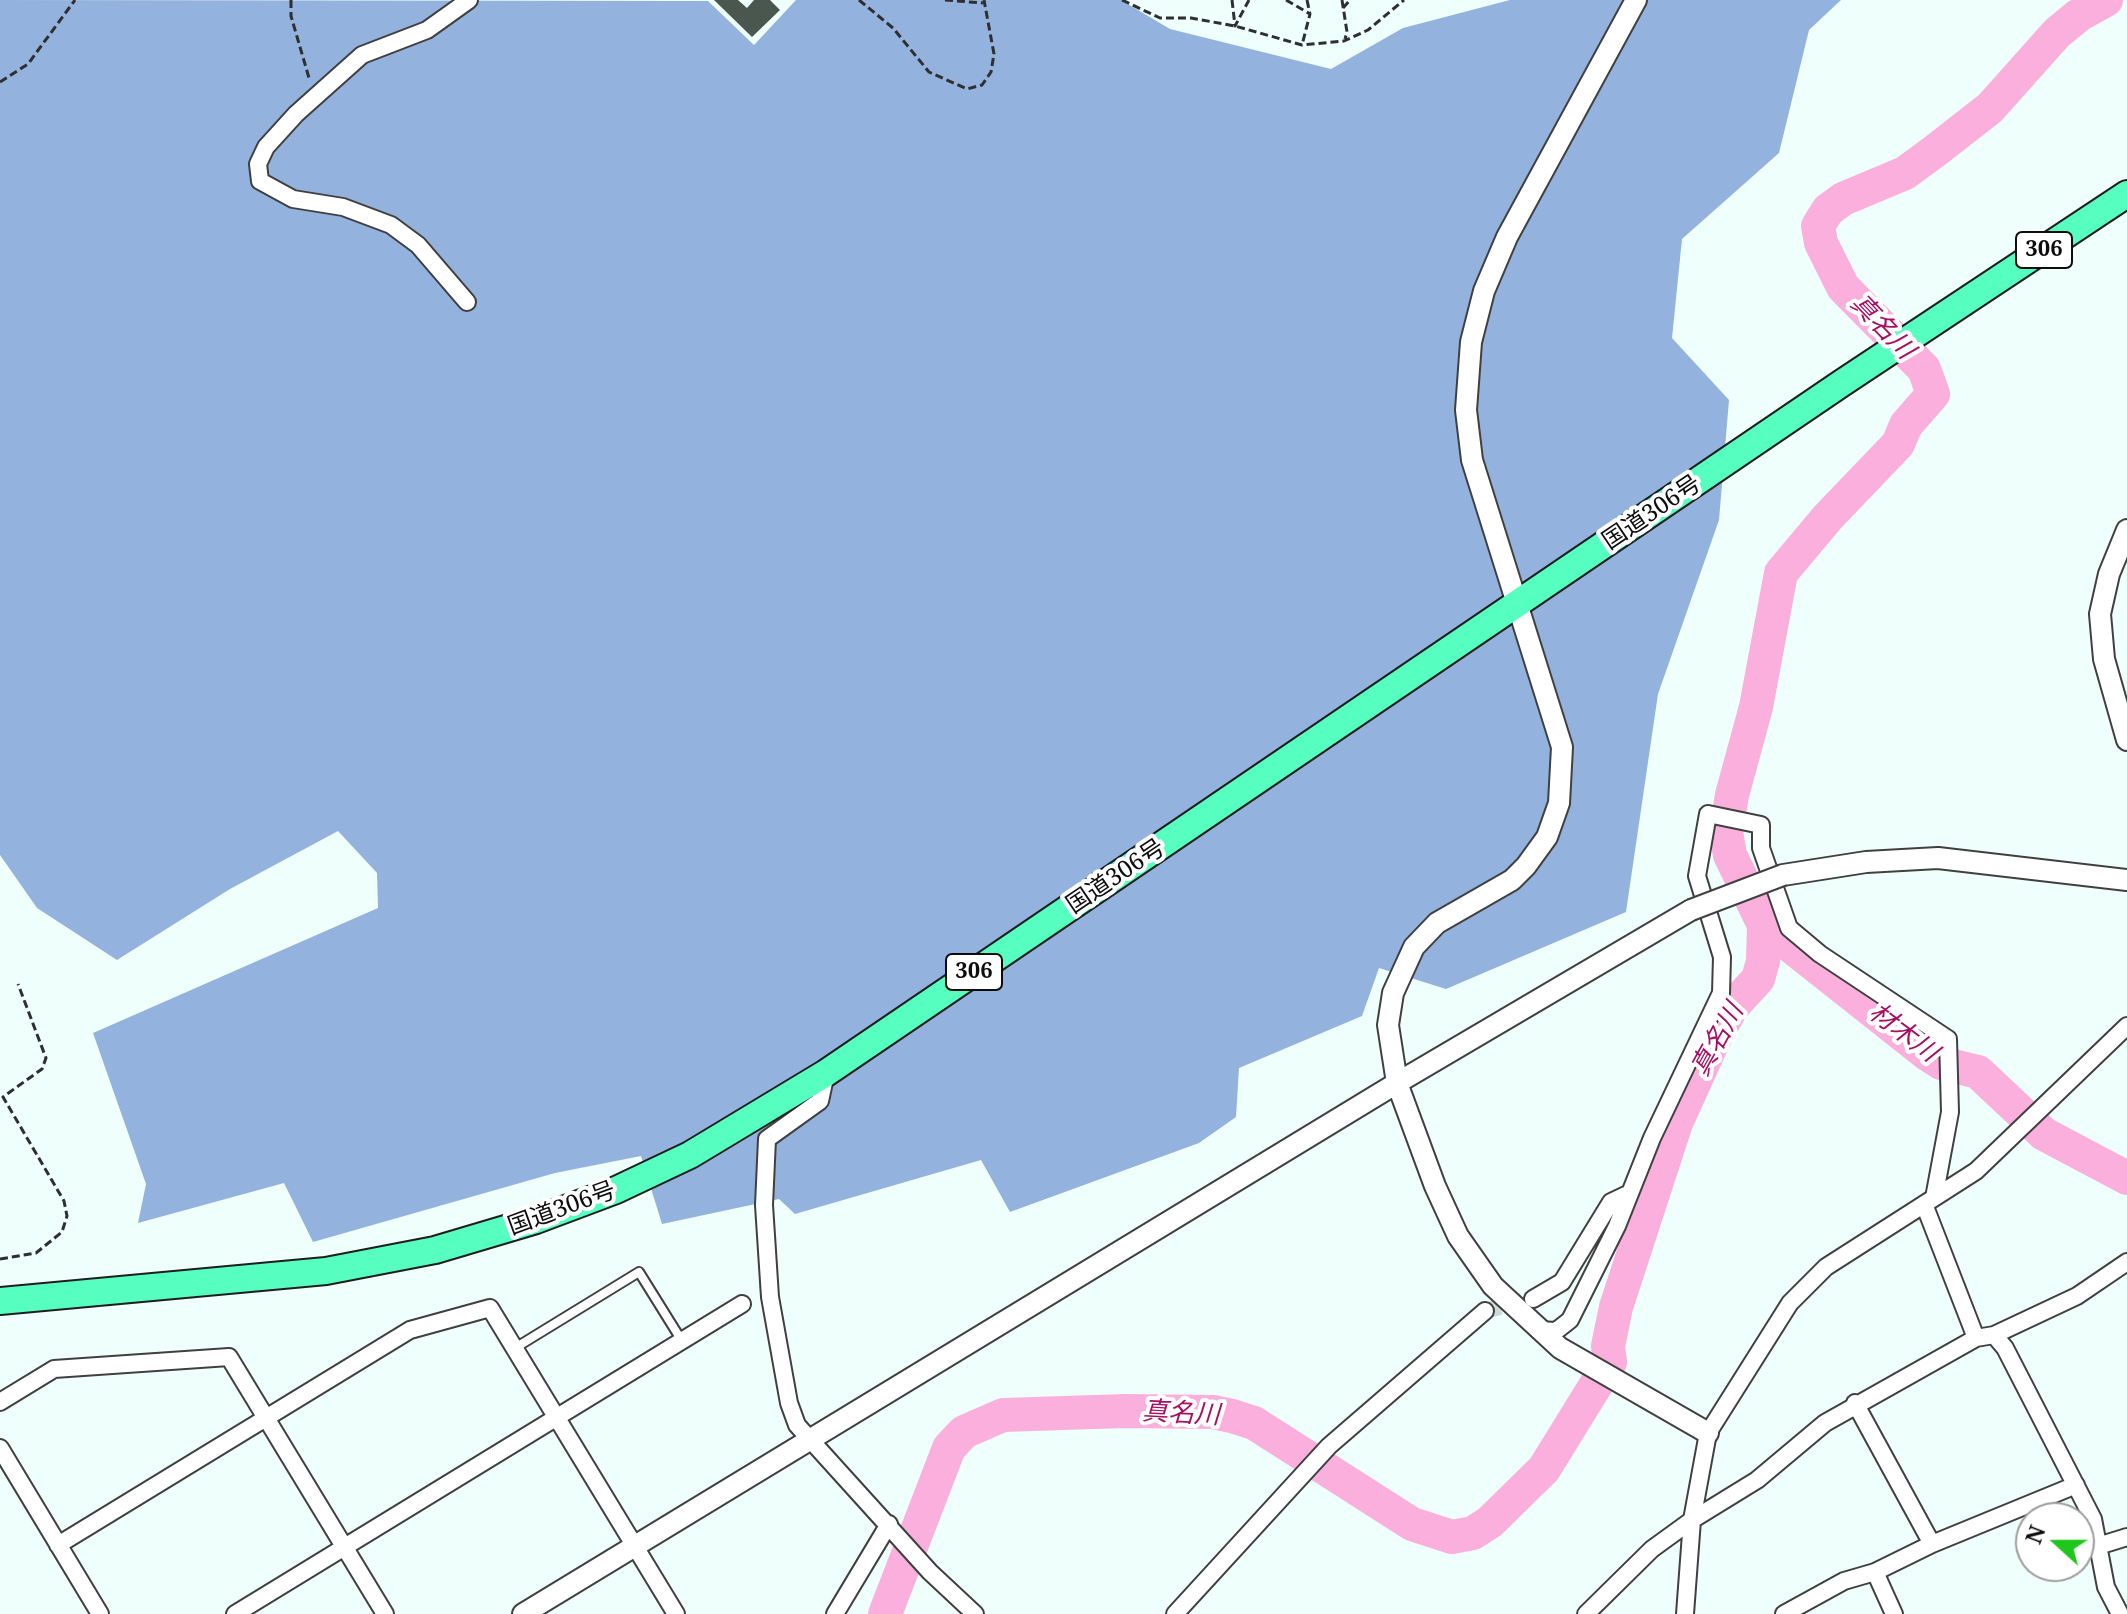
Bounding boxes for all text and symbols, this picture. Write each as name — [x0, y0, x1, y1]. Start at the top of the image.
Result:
road number: 306 — [2016, 232, 2072, 268]
water label: 真名川 — [1844, 288, 1920, 366]
street label: 国道306号 — [1597, 470, 1707, 556]
street label: 国道306号 — [1061, 834, 1171, 920]
road number: 306 — [946, 954, 1002, 990]
water label: 材木川 — [1862, 997, 1944, 1069]
water label: 真名川 — [1685, 998, 1751, 1082]
street label: 国道306号 — [504, 1176, 620, 1242]
water label: 真名川 — [1141, 1396, 1221, 1432]
north arrow — [2015, 1502, 2095, 1582]
text: N — [2017, 1521, 2052, 1548]

